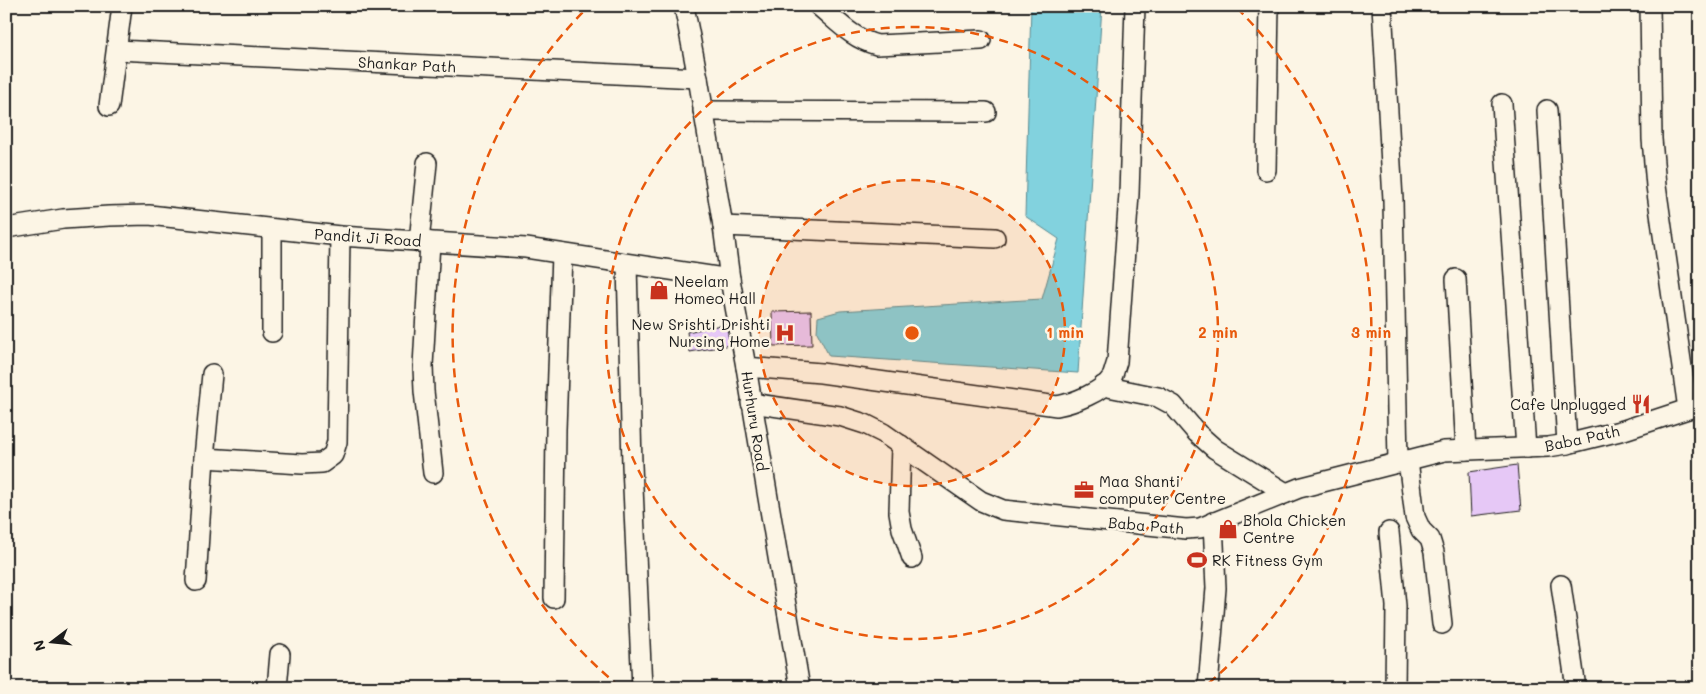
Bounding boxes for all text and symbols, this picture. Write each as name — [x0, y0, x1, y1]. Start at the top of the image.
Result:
street label: Shankar Path — [358, 51, 456, 77]
street label: Pandit Ji Road — [314, 223, 422, 251]
place label: Neelam Homeo Hall — [674, 271, 756, 308]
shop icon: Neelam Homeo Hall — [648, 279, 670, 301]
place label: New Srishti Drishti Nursing Home — [632, 314, 770, 351]
hospital icon: New Srishti Drishti Nursing Home — [774, 322, 796, 344]
text: 1 min — [1046, 322, 1084, 342]
text: 2 min — [1198, 322, 1238, 342]
text: 3 min — [1351, 322, 1391, 342]
centre of rings — [903, 324, 921, 342]
street label: Hurhuru Road — [737, 370, 773, 472]
restaurant icon: Cafe Unplugged — [1630, 393, 1652, 415]
place label: Cafe Unplugged — [1510, 394, 1626, 414]
street label: Baba Path — [1543, 420, 1621, 456]
place label: Maa Shanti computer Centre — [1099, 471, 1226, 508]
office icon: Maa Shanti computer Centre — [1073, 479, 1095, 501]
place label: Bhola Chicken Centre — [1243, 510, 1346, 547]
street label: Baba Path — [1107, 512, 1185, 538]
shop icon: Bhola Chicken Centre — [1217, 518, 1239, 540]
sports icon: RK Fitness Gym — [1186, 549, 1208, 571]
place label: RK Fitness Gym — [1212, 550, 1323, 570]
north arrow — [28, 616, 78, 666]
text: N — [28, 638, 50, 653]

